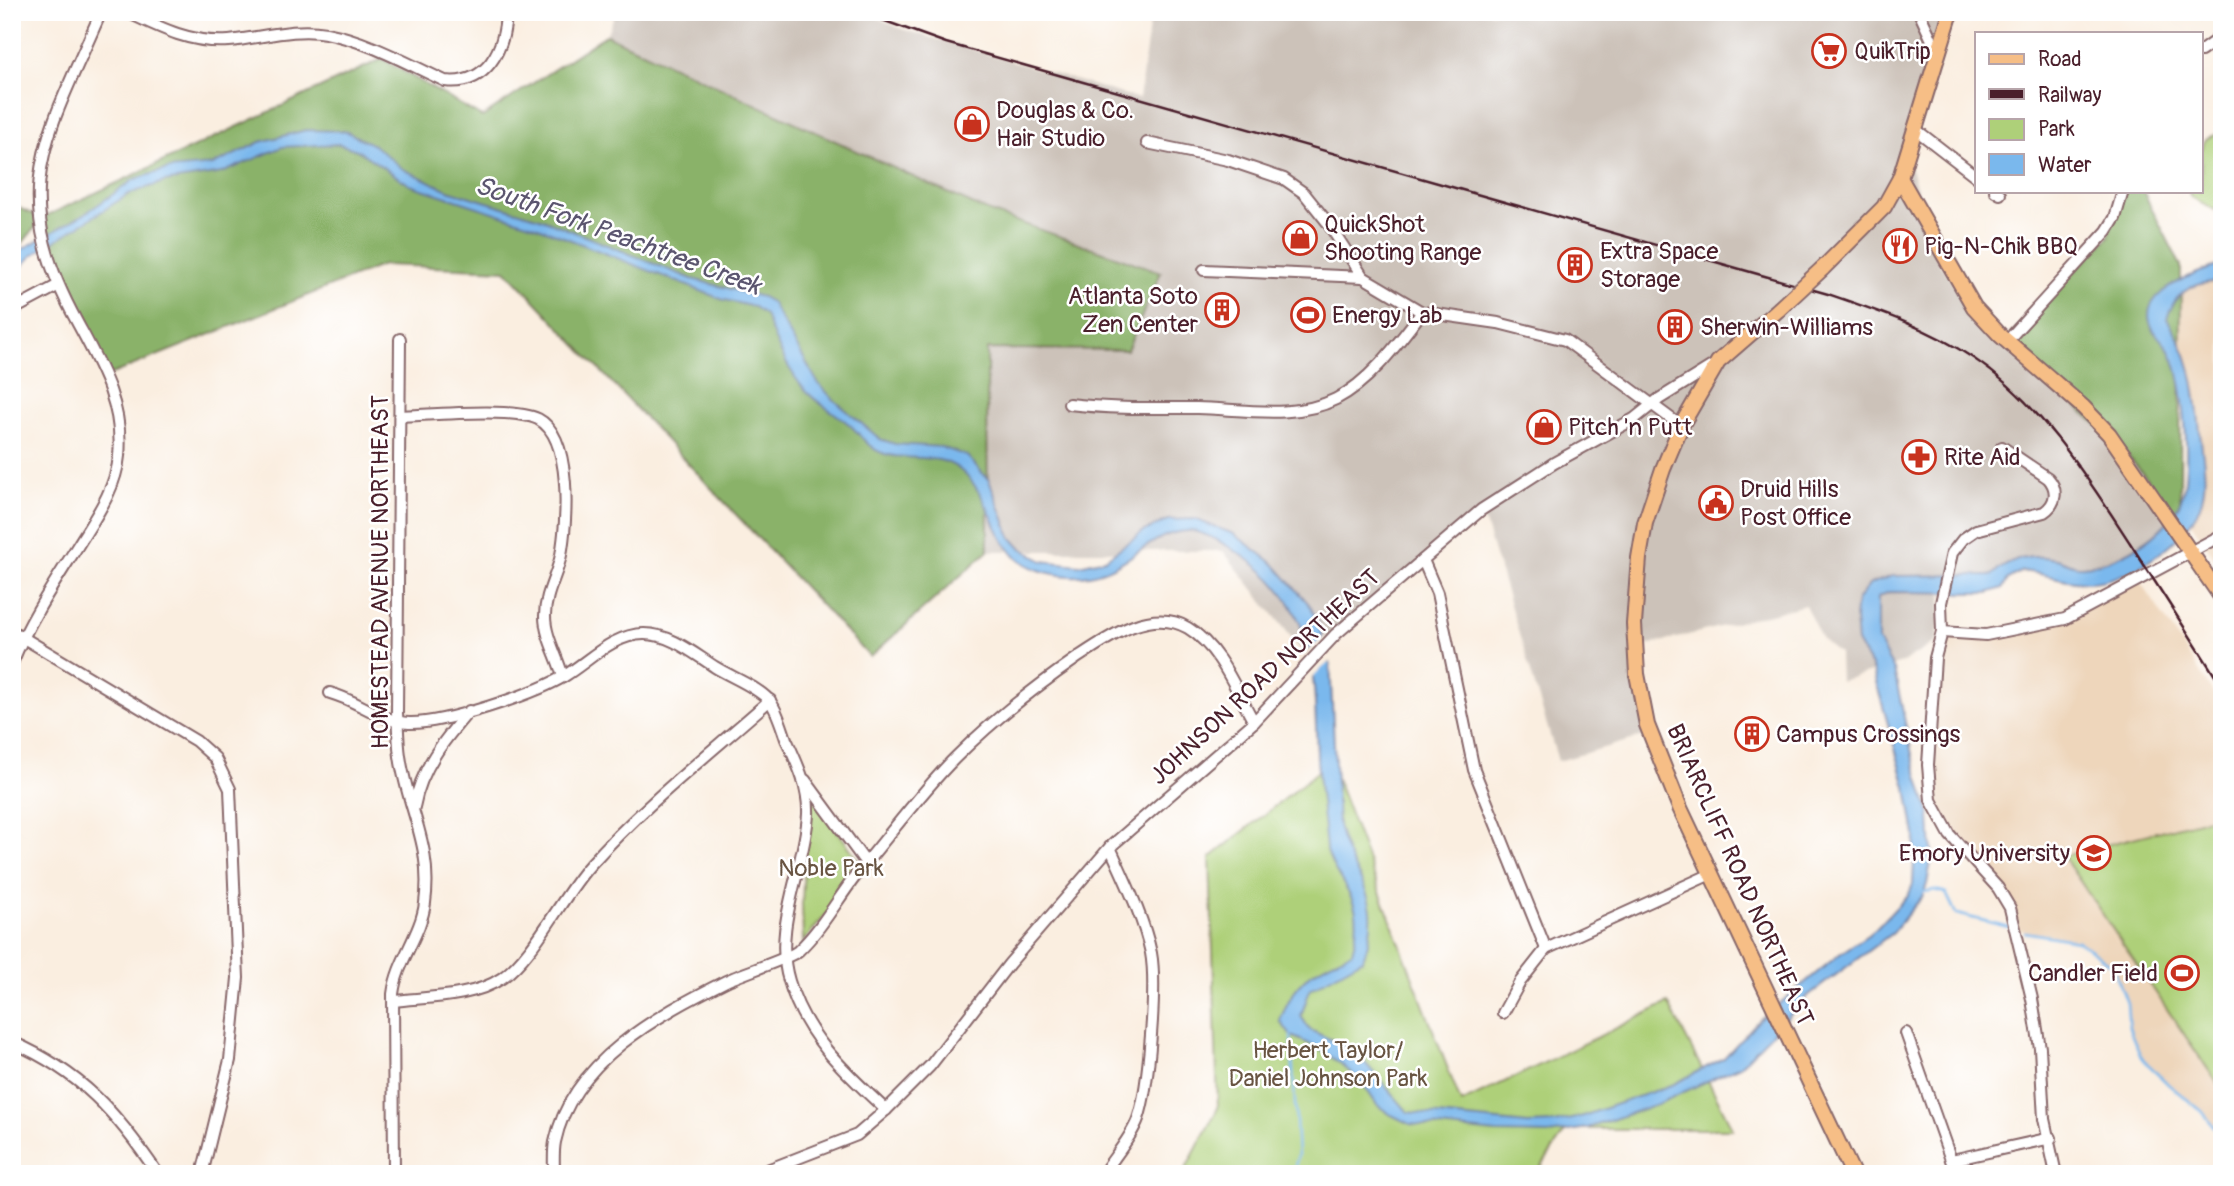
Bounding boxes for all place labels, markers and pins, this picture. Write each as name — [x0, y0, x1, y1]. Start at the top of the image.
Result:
supermarket icon: QuikTrip — [1810, 32, 1848, 70]
place label: QuikTrip — [1854, 37, 1931, 66]
place label: Douglas & Co. Hair Studio — [996, 96, 1134, 153]
shop icon: Douglas & Co. Hair Studio — [953, 105, 991, 143]
place label: QuickShot Shooting Range — [1324, 210, 1482, 267]
shop icon: QuickShot Shooting Range — [1281, 219, 1319, 257]
restaurant icon: Pig-N-Chik BBQ — [1881, 227, 1919, 265]
place label: Pig-N-Chik BBQ — [1924, 232, 2078, 261]
place label: Extra Space Storage — [1600, 237, 1719, 294]
building icon: Extra Space Storage — [1556, 246, 1594, 284]
place label: Atlanta Soto Zen Center — [1068, 282, 1198, 339]
building icon: Atlanta Soto Zen Center — [1203, 291, 1241, 329]
sports icon: Energy Lab — [1289, 296, 1327, 334]
place label: Energy Lab — [1332, 301, 1442, 330]
building icon: Sherwin-Williams — [1656, 308, 1694, 346]
place label: Sherwin-Williams — [1700, 313, 1873, 342]
shop icon: Pitch 'n Putt — [1525, 408, 1563, 446]
place label: Pitch 'n Putt — [1568, 413, 1692, 442]
pharmacy icon: Rite Aid — [1900, 438, 1938, 476]
place label: Rite Aid — [1944, 443, 2021, 472]
place label: Druid Hills Post Office — [1740, 475, 1851, 532]
public building icon: Druid Hills Post Office — [1697, 484, 1735, 522]
building icon: Campus Crossings — [1733, 715, 1771, 753]
place label: Campus Crossings — [1776, 720, 1961, 749]
school or university icon: Emory University — [2075, 834, 2113, 872]
place label: Emory University — [1899, 839, 2070, 868]
sports icon: Candler Field — [2163, 954, 2201, 992]
place label: Candler Field — [2028, 959, 2158, 988]

